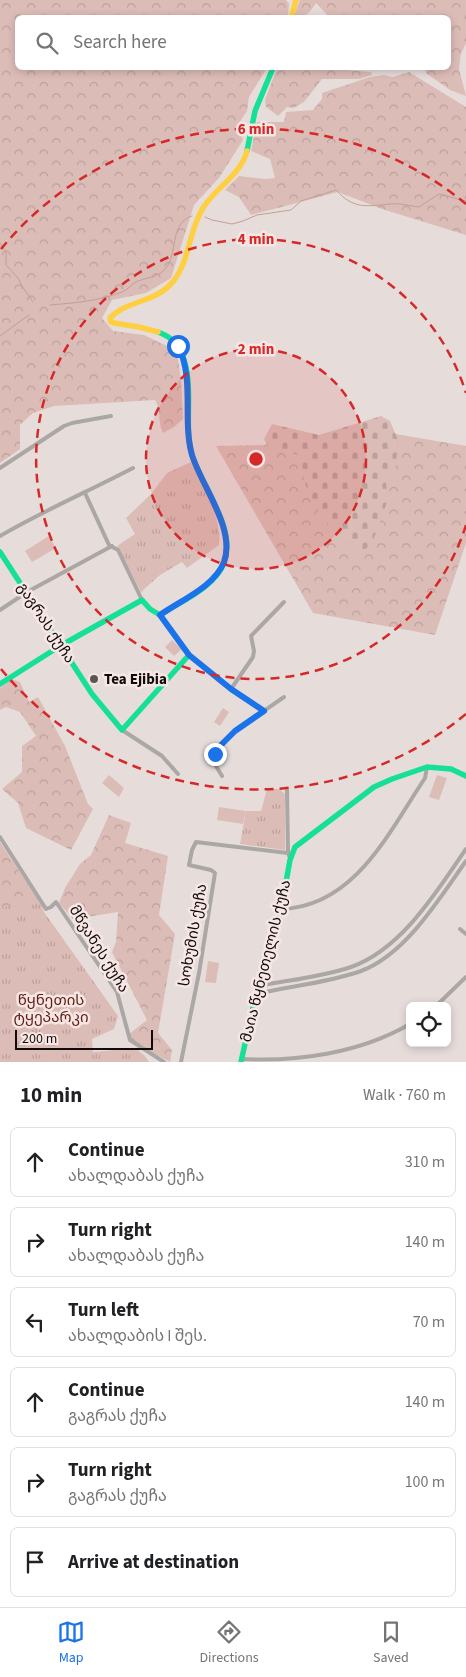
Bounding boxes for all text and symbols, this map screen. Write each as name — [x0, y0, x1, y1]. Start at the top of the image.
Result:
search box — [15, 15, 451, 70]
icon: search — [33, 29, 61, 57]
text: Search here — [73, 29, 167, 56]
text: 6 min — [238, 119, 274, 140]
text: 4 min — [238, 229, 274, 250]
route start — [167, 335, 190, 358]
text: 2 min — [238, 339, 274, 360]
centre of rings — [247, 450, 265, 468]
street label: გაგრას ქუჩა — [12, 578, 80, 668]
place label: Tea Ejibia — [104, 669, 167, 690]
marker: Tea Ejibia — [88, 673, 100, 685]
route end — [204, 743, 227, 766]
street label: მაია წყნეთელის ქუჩა — [236, 878, 296, 1044]
street label: სოხუმის ქუჩა — [174, 882, 212, 988]
street label: მწვანეს ქუჩა — [64, 901, 134, 997]
park label: წყნეთის ტყეპარკი — [13, 990, 89, 1028]
map controls — [406, 1002, 451, 1047]
button: locate — [406, 1002, 451, 1047]
scale bar — [15, 1027, 152, 1050]
text: 200 m — [22, 1029, 57, 1049]
text: 10 min — [20, 1080, 82, 1110]
text: Walk · 760 m — [363, 1084, 446, 1106]
text: Continue — [68, 1137, 145, 1164]
icon: ahead — [21, 1148, 49, 1176]
text: 310 m — [405, 1151, 445, 1173]
text: ახალდაბას ქუჩა — [68, 1165, 204, 1187]
text: Turn right — [68, 1217, 152, 1244]
icon: right — [21, 1228, 49, 1256]
text: 140 m — [405, 1231, 445, 1253]
text: ახალდაბას ქუჩა — [68, 1245, 204, 1267]
text: Turn left — [68, 1297, 139, 1324]
icon: left — [21, 1308, 49, 1336]
text: 70 m — [413, 1311, 445, 1333]
text: ახალდაბის I შეს. — [68, 1325, 207, 1347]
text: Continue — [68, 1377, 145, 1404]
icon: ahead — [21, 1388, 49, 1416]
text: 140 m — [405, 1391, 445, 1413]
text: გაგრას ქუჩა — [68, 1405, 167, 1427]
text: Turn right — [68, 1457, 152, 1484]
icon: right — [21, 1468, 49, 1496]
text: 100 m — [405, 1471, 445, 1493]
text: გაგრას ქუჩა — [68, 1485, 167, 1507]
icon: arrive — [21, 1548, 49, 1576]
text: Arrive at destination — [68, 1549, 239, 1576]
tab: Map — [57, 1618, 85, 1668]
tab: Directions — [199, 1618, 259, 1668]
tab: Saved — [373, 1618, 409, 1668]

